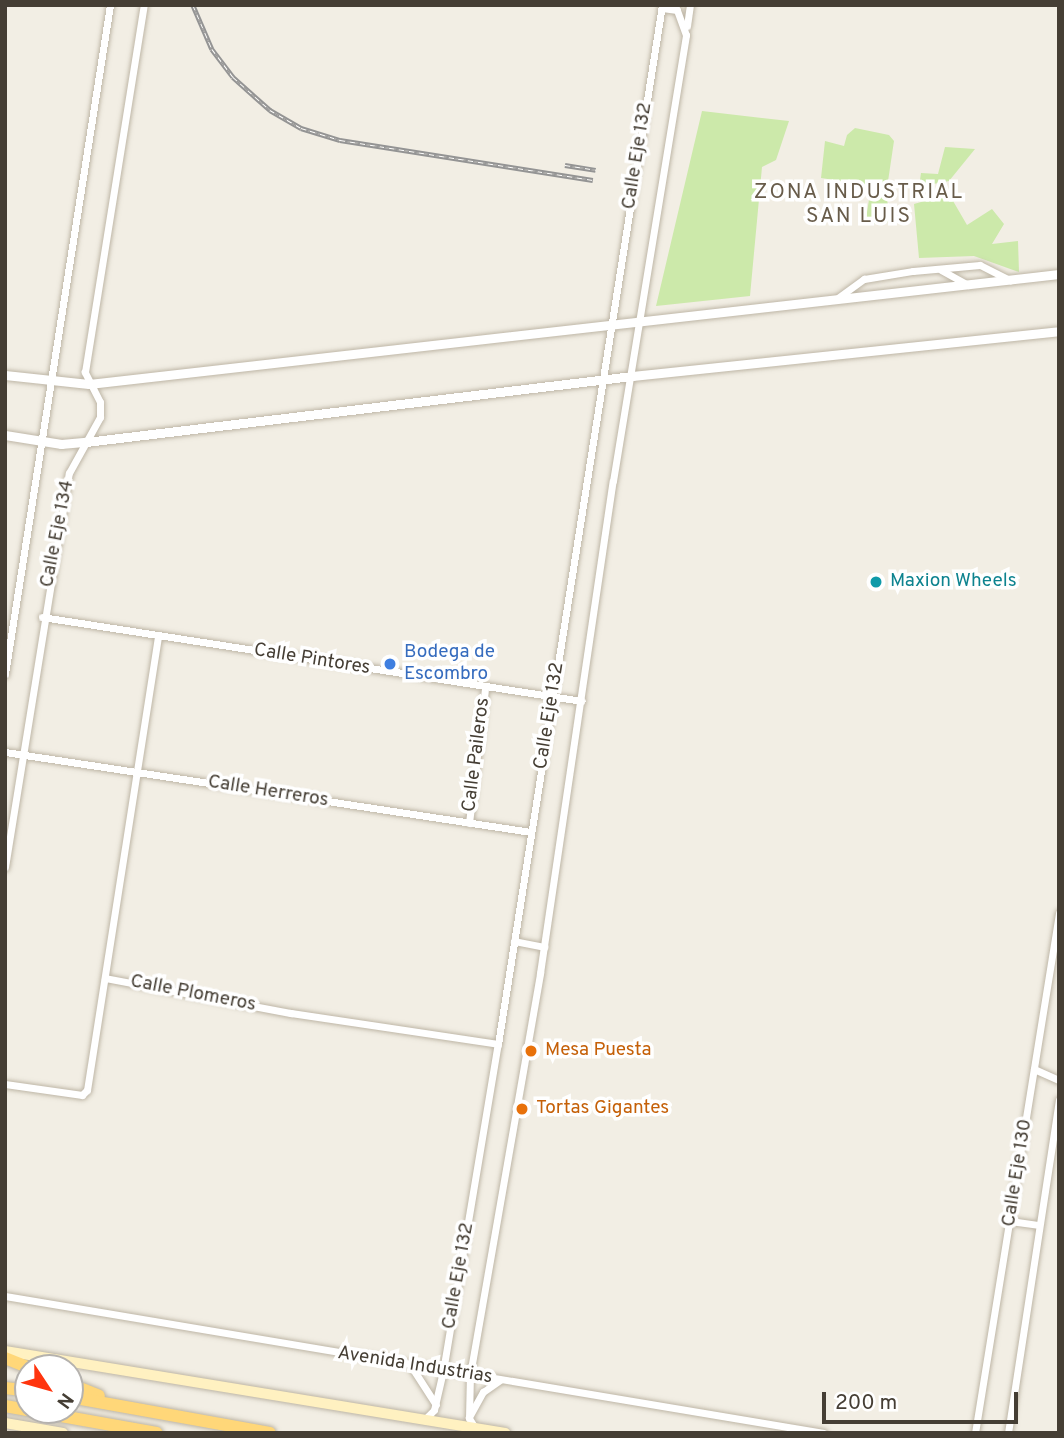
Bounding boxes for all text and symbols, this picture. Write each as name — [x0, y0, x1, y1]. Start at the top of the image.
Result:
street label: Calle Eje 132 — [618, 101, 658, 211]
district label: ZONA INDUSTRIAL SAN LUIS — [755, 180, 963, 230]
street label: Calle Eje 134 — [36, 479, 80, 589]
place label: Maxion Wheels — [890, 571, 1017, 593]
marker: Maxion Wheels — [868, 574, 884, 590]
street label: Calle Pintores — [252, 640, 372, 680]
place label: Bodega de Escombro — [404, 642, 495, 686]
marker: Bodega de Escombro — [382, 656, 398, 672]
street label: Calle Eje 132 — [530, 661, 570, 771]
street label: Calle Paileros — [459, 697, 495, 813]
street label: Calle Herreros — [206, 771, 330, 813]
street label: Calle Plomeros — [128, 971, 258, 1017]
place label: Mesa Puesta — [545, 1040, 652, 1062]
marker: Mesa Puesta — [523, 1043, 539, 1059]
place label: Tortas Gigantes — [536, 1098, 669, 1120]
marker: Tortas Gigantes — [514, 1101, 530, 1117]
street label: Calle Eje 130 — [998, 1118, 1038, 1228]
street label: Calle Eje 132 — [438, 1221, 480, 1331]
street label: Avenida Industrias — [336, 1342, 494, 1390]
north arrow — [14, 1354, 84, 1424]
scale bar — [826, 1378, 1022, 1422]
text: N — [51, 1388, 78, 1413]
text: 200 m — [835, 1390, 897, 1417]

